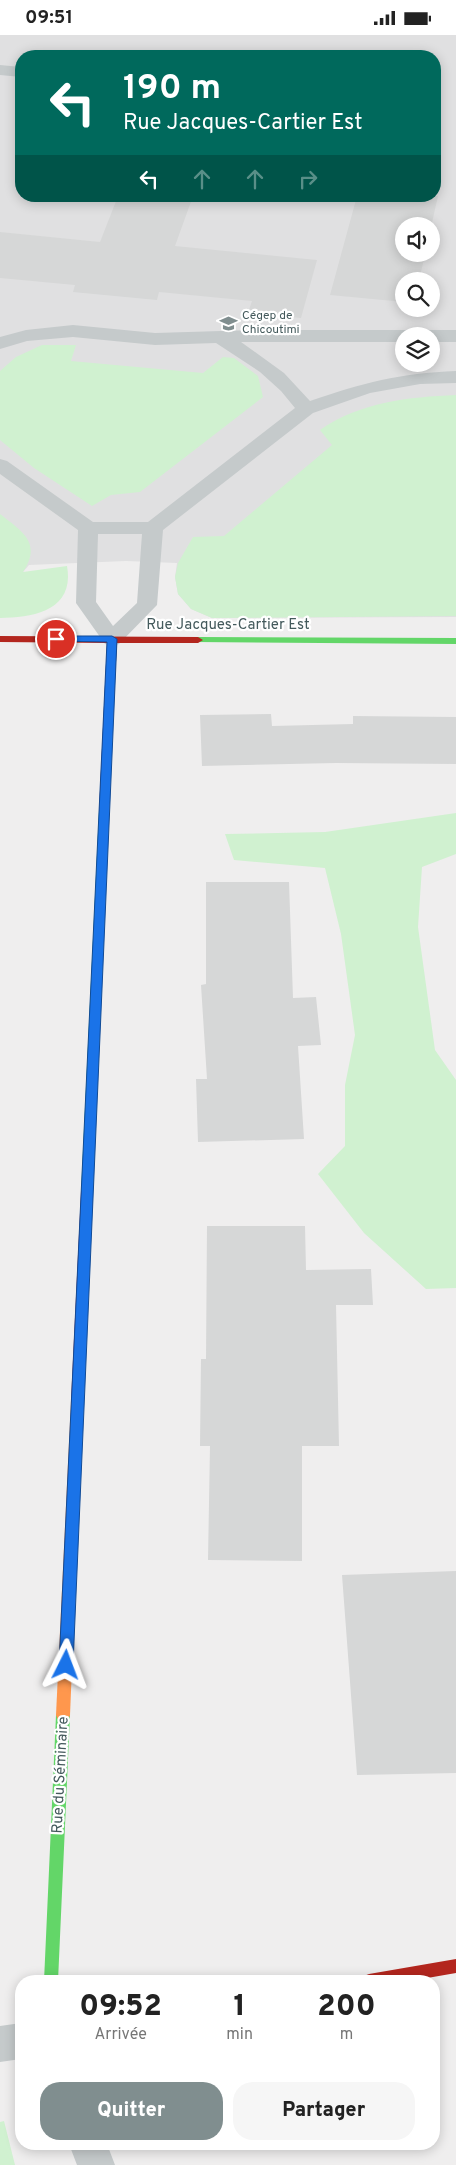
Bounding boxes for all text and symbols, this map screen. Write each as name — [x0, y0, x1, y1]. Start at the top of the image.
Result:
text: 09:51 — [25, 6, 73, 30]
text: 190 m — [123, 67, 221, 111]
icon: left — [40, 70, 105, 135]
text: Rue Jacques-Cartier Est — [123, 110, 362, 137]
icon: left — [135, 165, 163, 193]
icon: ahead — [188, 165, 216, 193]
icon: ahead — [241, 165, 269, 193]
icon: right — [294, 165, 322, 193]
map controls — [395, 217, 440, 372]
button: sound — [395, 217, 440, 262]
button: search — [395, 272, 440, 317]
place label: Cégep de Chicoutimi — [242, 308, 300, 338]
school or university icon: Cégep de Chicoutimi — [218, 313, 238, 333]
button: layers — [395, 327, 440, 372]
street label: Rue Jacques-Cartier Est — [146, 616, 310, 635]
pin — [35, 618, 77, 660]
icon: arrive — [42, 625, 70, 653]
position arrow — [39, 1638, 91, 1690]
street label: Rue du Séminaire — [48, 1716, 74, 1834]
text: 09:52 — [79, 1989, 162, 2026]
text: 1 — [233, 1989, 246, 2026]
text: 200 — [317, 1989, 376, 2026]
text: Arrivée — [94, 2025, 147, 2045]
text: min — [226, 2025, 253, 2045]
text: m — [340, 2025, 353, 2045]
button: Quitter — [40, 2082, 223, 2140]
button: Partager — [233, 2082, 415, 2140]

